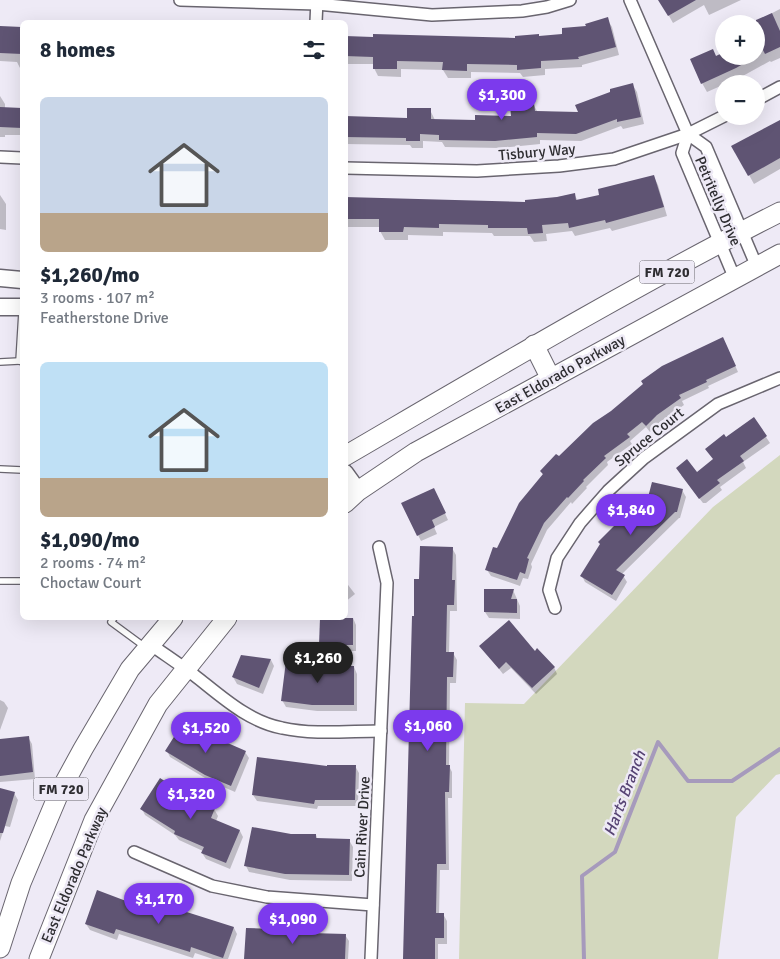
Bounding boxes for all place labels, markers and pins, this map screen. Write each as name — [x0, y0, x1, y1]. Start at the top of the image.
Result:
pin: $1,300 — [461, 78, 543, 121]
pin: $1,840 — [590, 494, 672, 536]
pin: $1,260 — [277, 642, 359, 684]
pin: $1,060 — [387, 710, 469, 752]
pin: $1,520 — [165, 712, 247, 754]
pin: $1,320 — [150, 778, 232, 820]
pin: $1,170 — [118, 882, 200, 925]
pin: $1,090 — [252, 902, 334, 945]

